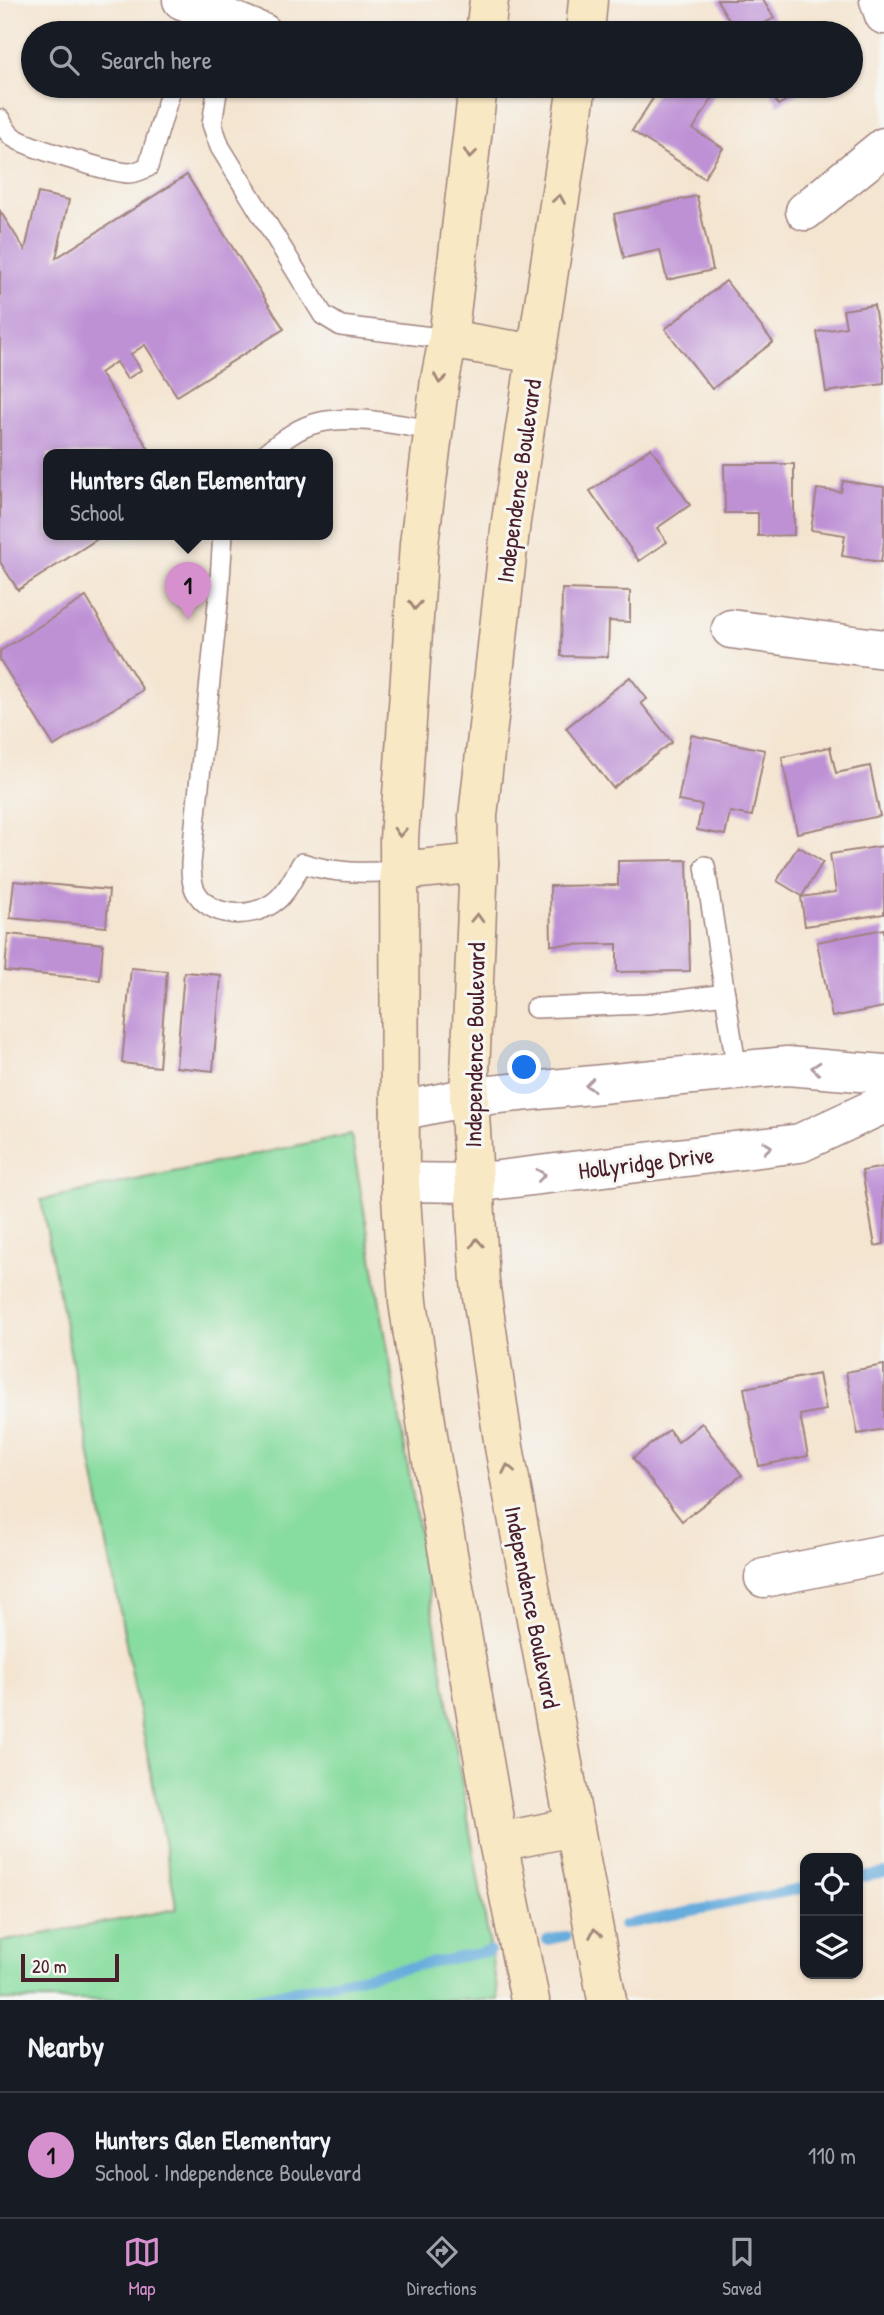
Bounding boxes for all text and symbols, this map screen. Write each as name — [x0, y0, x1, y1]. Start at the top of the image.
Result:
search box — [21, 21, 863, 98]
icon: search — [45, 41, 83, 79]
text: Search here — [101, 42, 212, 77]
one-way arrow — [462, 148, 477, 159]
one-way arrow — [551, 193, 566, 205]
one-way arrow — [433, 373, 448, 385]
street label: Independence Boulevard — [488, 377, 548, 585]
popup — [43, 449, 333, 540]
text: Hunters Glen Elementary — [70, 462, 306, 497]
text: School — [70, 497, 124, 528]
pin: 1 — [165, 562, 211, 620]
one-way arrow — [408, 600, 423, 611]
one-way arrow — [392, 827, 407, 838]
one-way arrow — [469, 912, 484, 923]
street label: Independence Boulevard — [456, 942, 492, 1148]
your location — [507, 1050, 541, 1084]
one-way arrow — [810, 1061, 821, 1076]
one-way arrow — [584, 1078, 595, 1093]
street label: Hollyridge Drive — [576, 1138, 716, 1186]
one-way arrow — [761, 1140, 773, 1155]
one-way arrow — [535, 1167, 547, 1182]
one-way arrow — [470, 1237, 485, 1248]
one-way arrow — [501, 1463, 516, 1475]
street label: Independence Boulevard — [498, 1503, 568, 1711]
map controls — [800, 1853, 863, 1979]
button: locate — [800, 1853, 863, 1916]
button: layers — [800, 1916, 863, 1979]
one-way arrow — [588, 1927, 603, 1939]
scale bar — [21, 1951, 119, 1983]
text: 20 m — [32, 1953, 67, 1979]
text: Nearby — [28, 2026, 104, 2066]
text: Hunters Glen Elementary — [95, 2122, 331, 2157]
text: 1 — [47, 2140, 55, 2171]
text: 110 m — [808, 2140, 856, 2171]
text: School · Independence Boulevard — [95, 2157, 361, 2188]
tab: Map — [123, 2233, 161, 2301]
tab: Directions — [407, 2233, 477, 2301]
tab: Saved — [722, 2233, 761, 2301]

